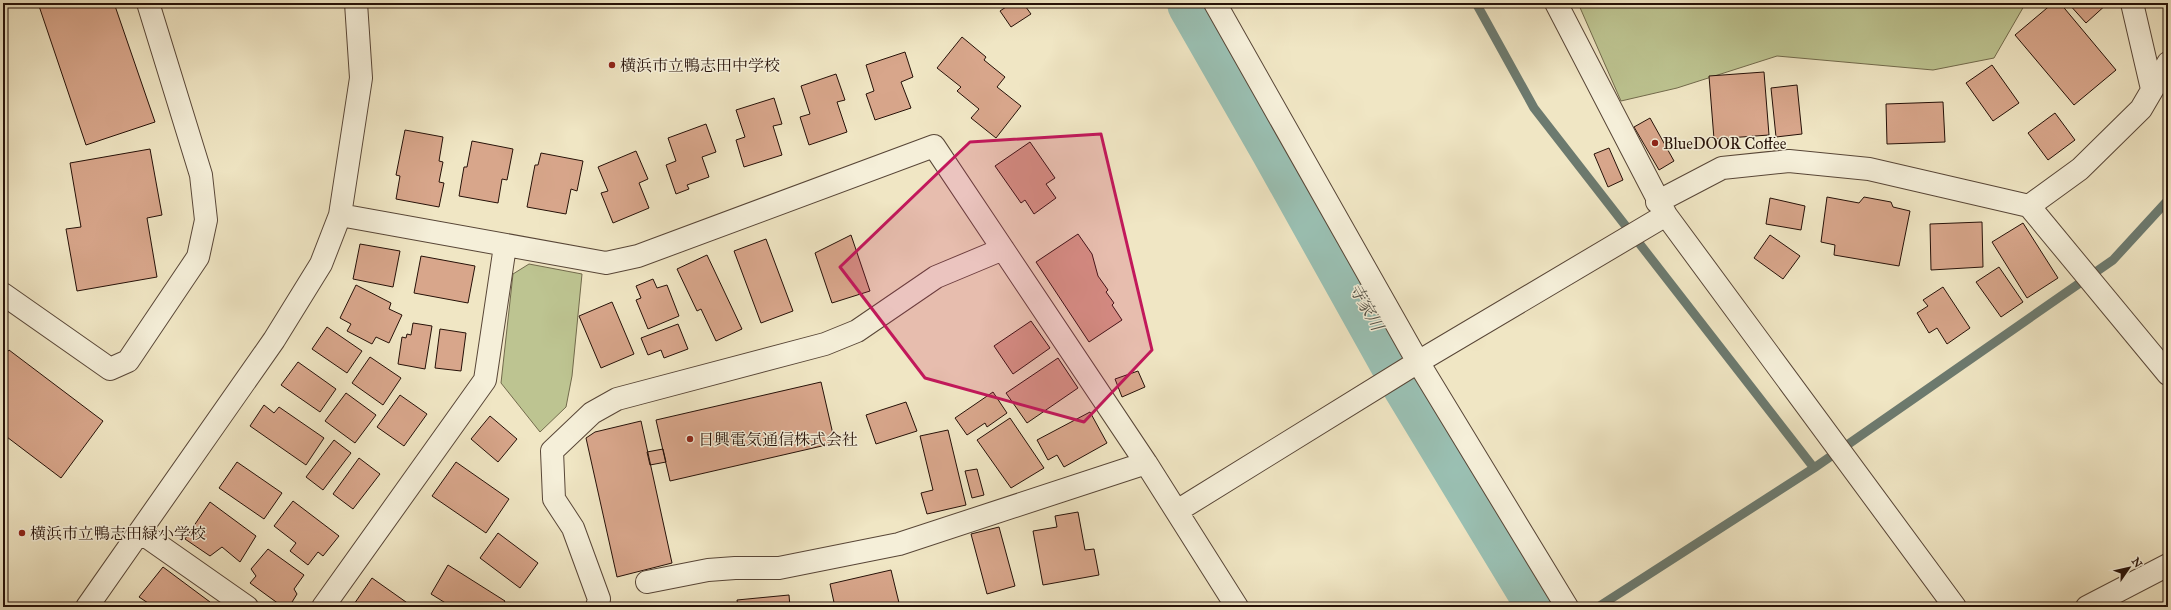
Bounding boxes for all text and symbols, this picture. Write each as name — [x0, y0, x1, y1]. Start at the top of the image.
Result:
place label: 横浜市立鴨志田中学校 — [620, 56, 780, 75]
marker: 横浜市立鴨志田中学校 — [607, 60, 617, 70]
place label: BlueDOOR Coffee — [1663, 134, 1787, 153]
marker: BlueDOOR Coffee — [1650, 138, 1660, 148]
water label: 寺家川 — [1344, 280, 1389, 336]
place label: 日興電気通信株式会社 — [698, 430, 858, 449]
marker: 日興電気通信株式会社 — [685, 434, 695, 444]
place label: 横浜市立鴨志田緑小学校 — [30, 524, 206, 543]
marker: 横浜市立鴨志田緑小学校 — [17, 528, 27, 538]
north arrow — [2109, 548, 2149, 588]
text: N — [2129, 555, 2145, 571]

